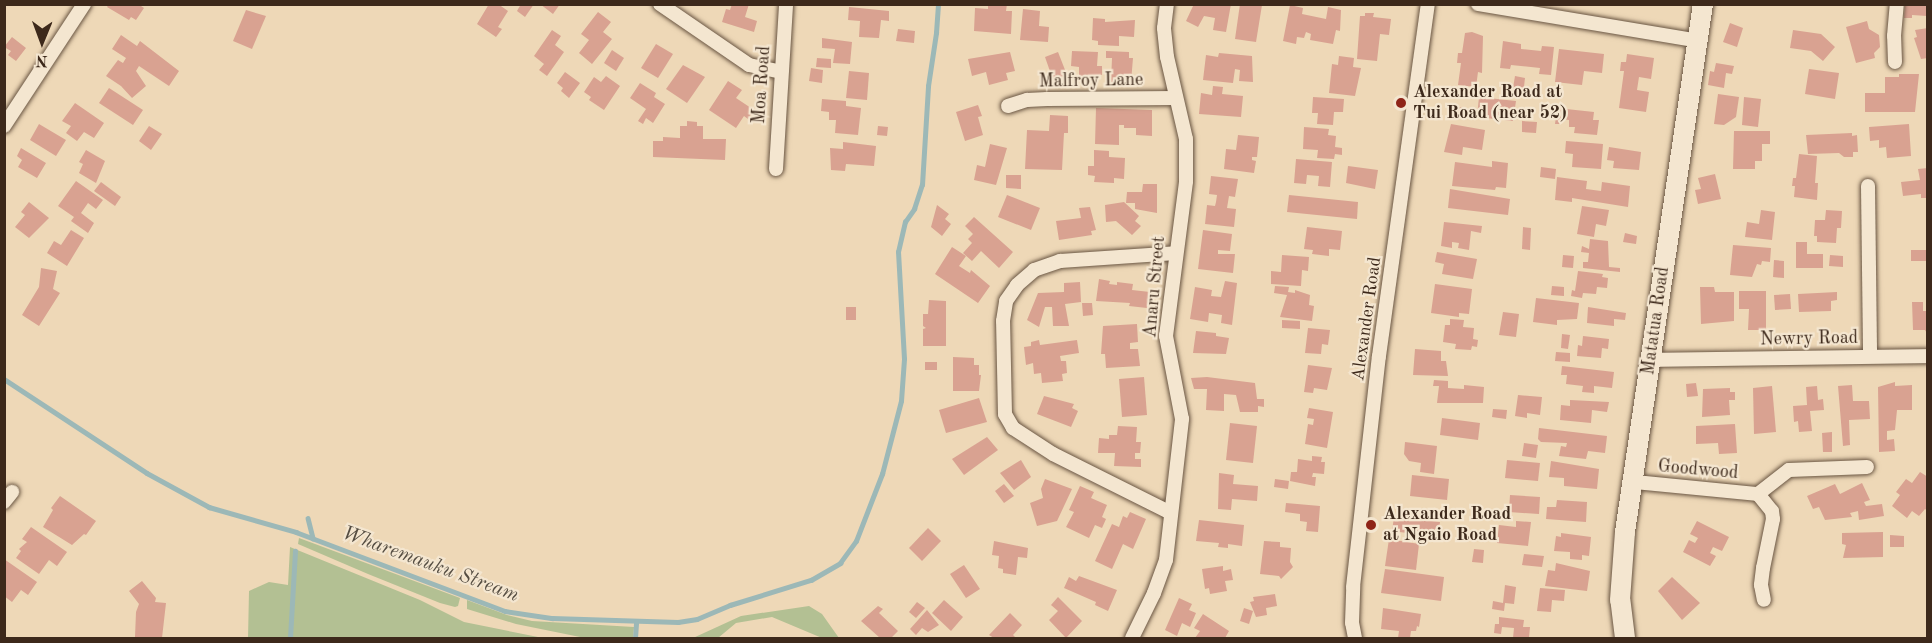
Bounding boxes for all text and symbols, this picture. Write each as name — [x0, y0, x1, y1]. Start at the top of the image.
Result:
north arrow — [12, 12, 72, 72]
street label: Moa Road — [749, 45, 775, 125]
text: N — [35, 52, 48, 68]
street label: Malfroy Lane — [1039, 69, 1143, 93]
place label: Alexander Road at Tui Road (near 52) — [1413, 82, 1567, 124]
marker: Alexander Road at Tui Road (near 52) — [1394, 96, 1408, 110]
street label: Anaru Street — [1140, 235, 1170, 339]
street label: Alexander Road — [1348, 256, 1386, 382]
street label: Matatua Road — [1638, 265, 1674, 377]
street label: Newry Road — [1760, 327, 1858, 351]
street label: Goodwood — [1657, 456, 1739, 484]
place label: Alexander Road at Ngaio Road — [1383, 504, 1511, 546]
marker: Alexander Road at Ngaio Road — [1364, 518, 1378, 532]
water label: Wharemauku Stream — [338, 522, 522, 608]

